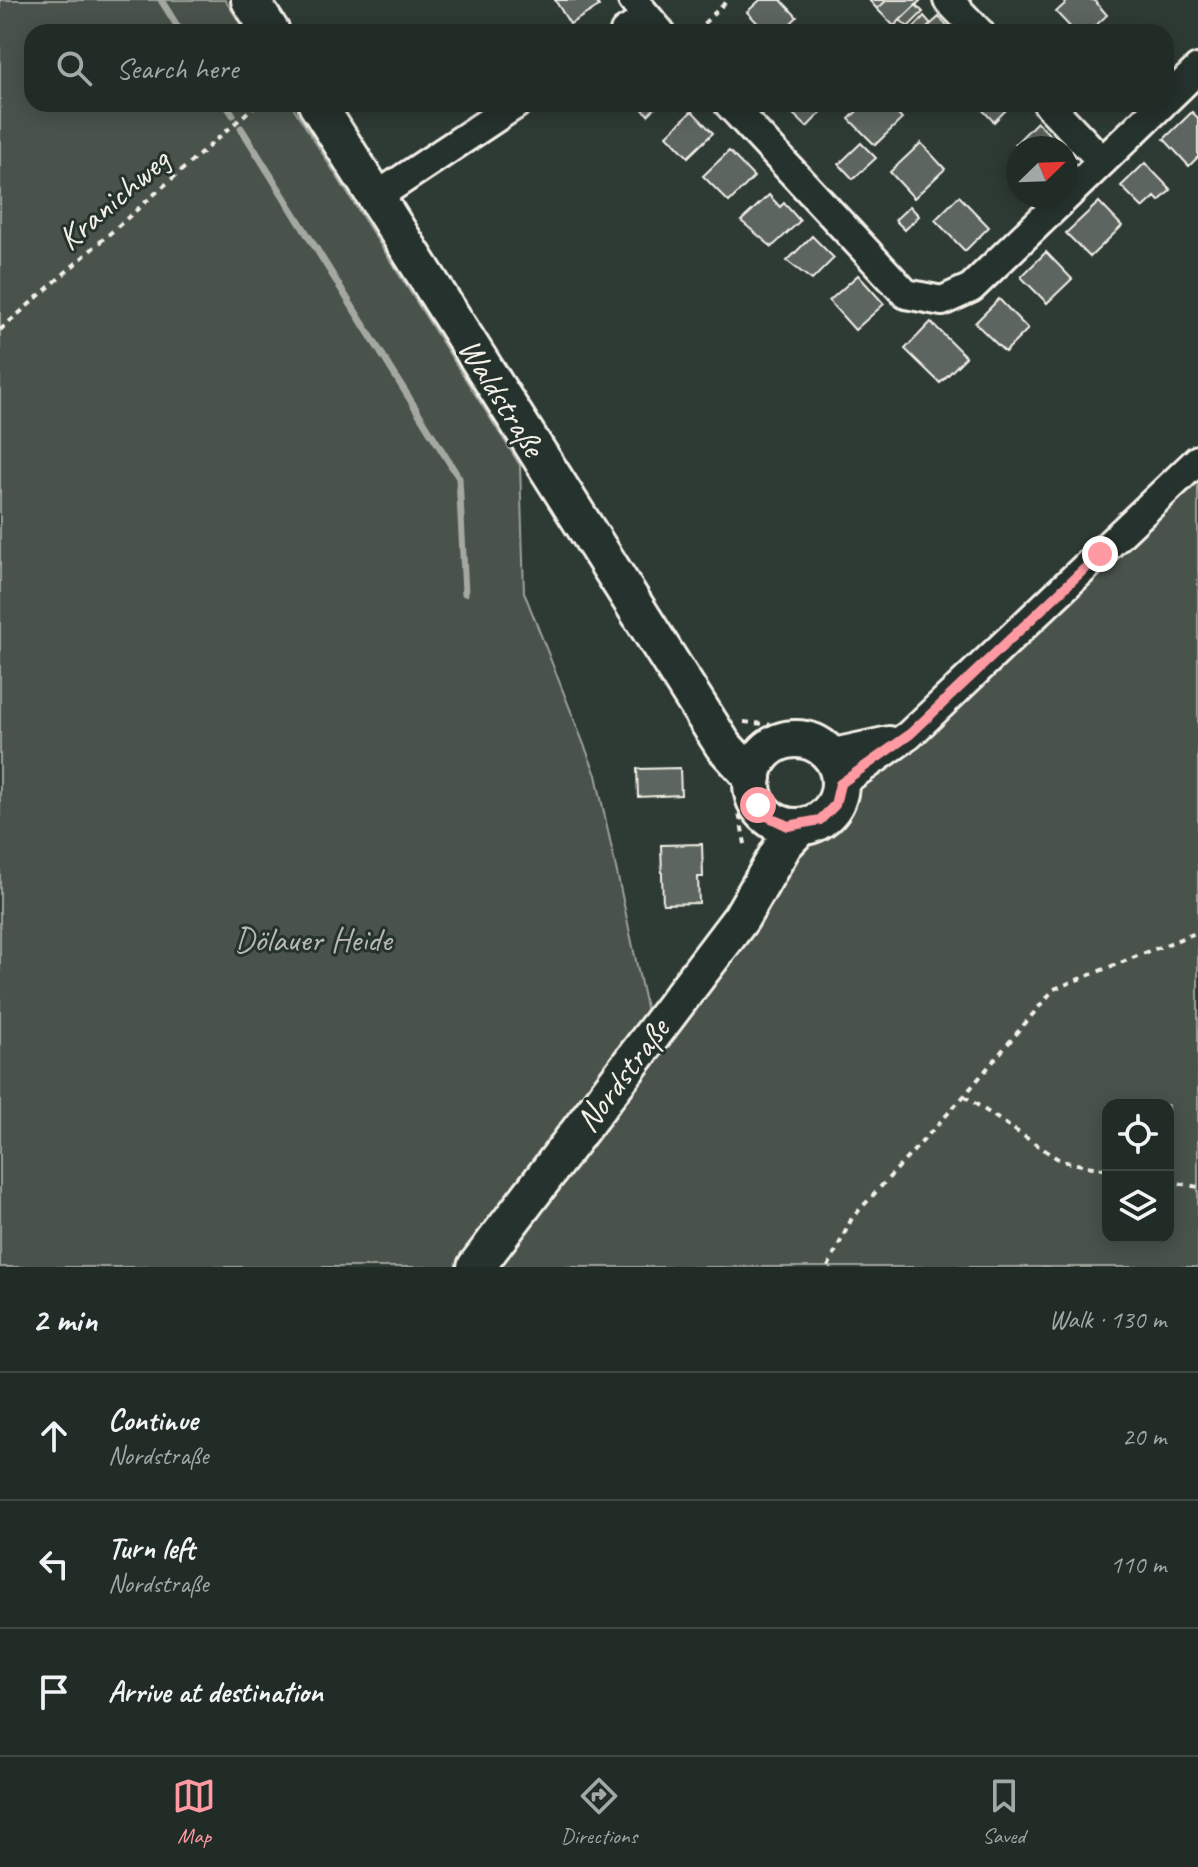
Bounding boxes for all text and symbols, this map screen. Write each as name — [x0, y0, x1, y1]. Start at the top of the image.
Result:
search box — [24, 24, 1174, 112]
icon: search — [52, 46, 96, 90]
text: Search here — [116, 49, 238, 87]
north arrow — [1006, 136, 1078, 208]
street label: Kranichweg — [48, 137, 179, 259]
street label: Waldstraße — [449, 330, 557, 467]
route end — [1082, 536, 1118, 572]
route start — [740, 787, 776, 823]
park label: Dölauer Heide — [234, 918, 394, 961]
street label: Nordstraße — [565, 1007, 680, 1140]
map controls — [1102, 1099, 1174, 1243]
button: locate — [1102, 1099, 1174, 1171]
button: layers — [1102, 1171, 1174, 1243]
text: 2 min — [32, 1298, 97, 1341]
text: Walk · 130 m — [1049, 1303, 1166, 1336]
text: Continue — [108, 1401, 198, 1439]
icon: ahead — [32, 1414, 76, 1458]
text: 20 m — [1122, 1420, 1166, 1453]
text: Nordstraße — [108, 1439, 208, 1472]
text: Turn left — [108, 1529, 195, 1567]
icon: left — [32, 1542, 76, 1586]
text: 110 m — [1110, 1548, 1166, 1581]
text: Nordstraße — [108, 1567, 208, 1600]
icon: arrive — [32, 1670, 76, 1714]
text: Arrive at destination — [108, 1673, 323, 1711]
tab: Map — [172, 1774, 216, 1850]
tab: Directions — [561, 1774, 637, 1850]
tab: Saved — [982, 1774, 1026, 1850]

